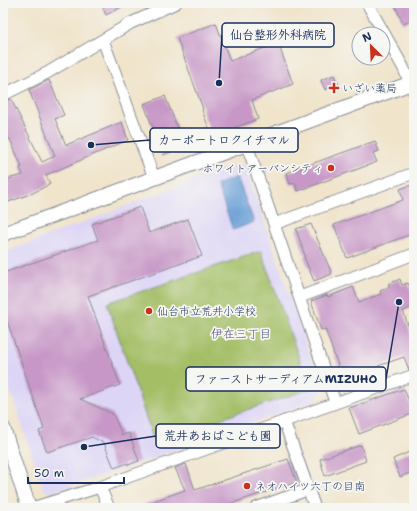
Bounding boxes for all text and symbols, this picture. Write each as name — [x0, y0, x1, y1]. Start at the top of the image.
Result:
callout: 仙台整形外科病院 — [222, 23, 334, 47]
north arrow — [351, 26, 391, 66]
text: 仙台整形外科病院 — [230, 27, 326, 43]
text: N — [360, 29, 374, 46]
place label: いざい薬局 — [342, 81, 397, 96]
marker: いざい薬局 — [329, 83, 339, 93]
callout: カーポートロクイチマル — [150, 128, 298, 152]
text: カーポートロクイチマル — [158, 132, 290, 148]
place label: ホワイトアーバンシティ — [202, 161, 323, 176]
marker: ホワイトアーバンシティ — [326, 163, 336, 173]
place label: 仙台市立荒井小学校 — [157, 304, 256, 319]
marker: 仙台市立荒井小学校 — [144, 306, 154, 316]
district label: 伊在三丁目 — [211, 326, 271, 342]
callout: ファーストサーディアムMIZUHO — [186, 367, 386, 391]
text: ファーストサーディアムMIZUHO — [195, 371, 377, 387]
callout: 荒井あおばこども園 — [156, 424, 280, 448]
text: 荒井あおばこども園 — [164, 428, 272, 444]
scale bar — [28, 459, 124, 485]
text: 50 m — [34, 465, 64, 481]
place label: ネオハイツ六丁の目南 — [255, 479, 365, 494]
marker: ネオハイツ六丁の目南 — [242, 481, 252, 491]

